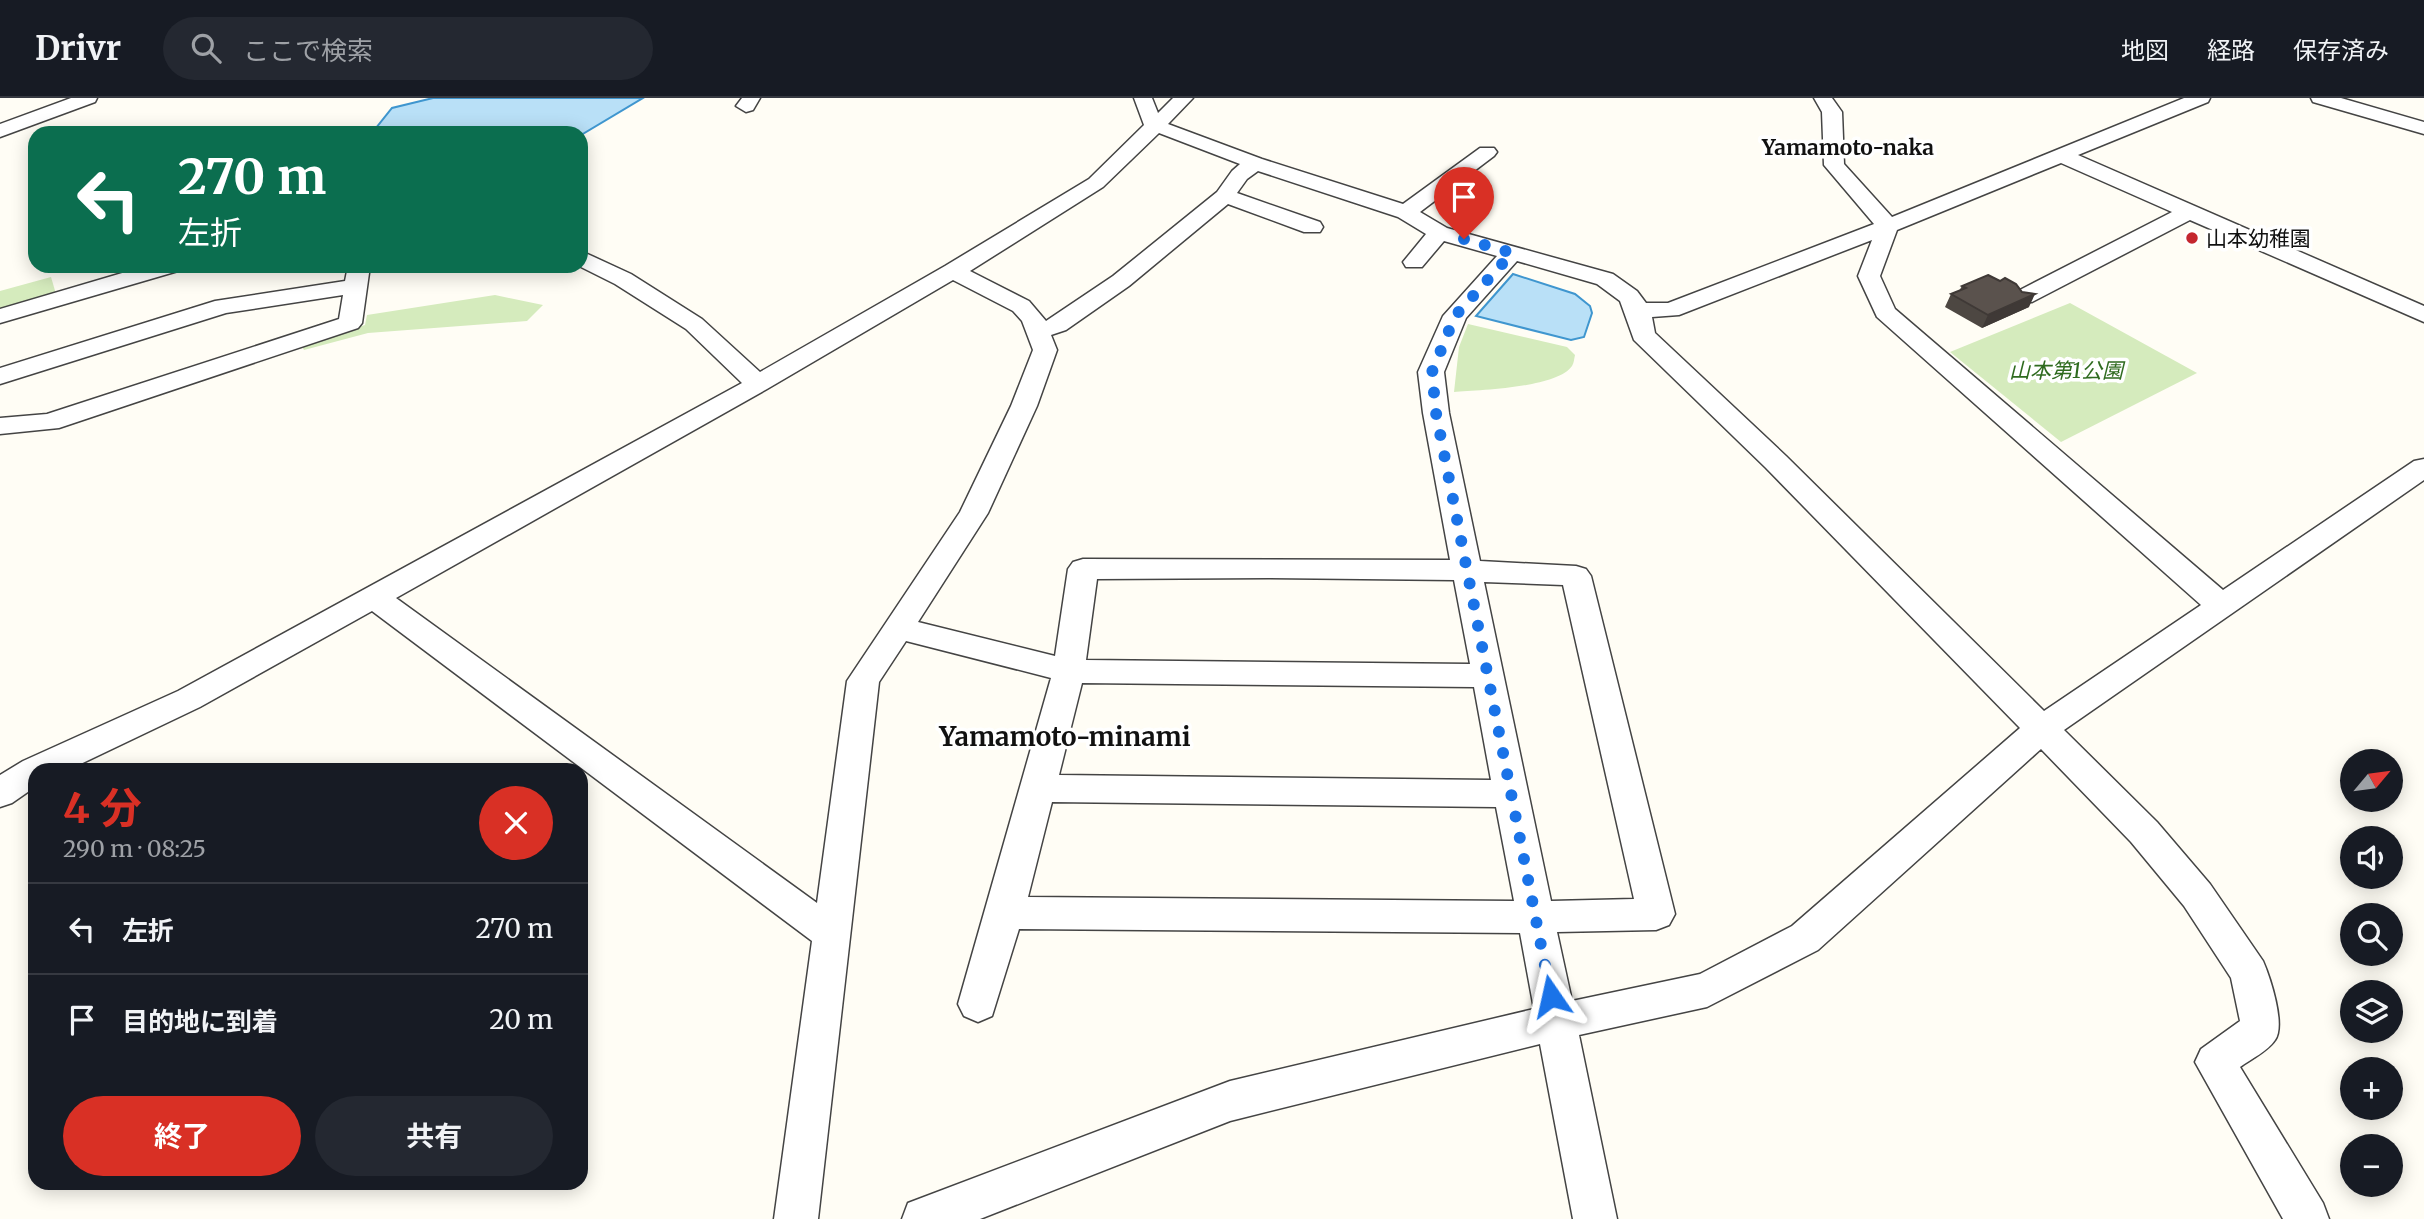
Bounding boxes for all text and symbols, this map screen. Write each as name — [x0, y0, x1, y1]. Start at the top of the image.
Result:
search box — [163, 17, 653, 80]
text: Drivr — [35, 28, 121, 69]
icon: search — [187, 29, 225, 67]
text: ここで検索 — [243, 34, 373, 67]
text: 地図 — [2121, 35, 2169, 66]
text: 経路 — [2207, 35, 2255, 66]
text: 保存済み — [2293, 35, 2389, 66]
district label: Yamamoto-naka — [1761, 134, 1934, 161]
text: 270 m — [178, 146, 326, 207]
icon: left — [63, 154, 154, 245]
pin — [1434, 167, 1494, 239]
icon: arrive — [1445, 178, 1483, 216]
text: 左折 — [178, 213, 242, 253]
place label: 山本幼稚園 — [2206, 225, 2311, 252]
marker: 山本幼稚園 — [2184, 230, 2200, 246]
park label: 山本第1公園 — [2009, 357, 2126, 384]
district label: Yamamoto-minami — [938, 720, 1191, 753]
north arrow — [2340, 749, 2403, 812]
map controls — [2340, 749, 2403, 1197]
text: 4 分 — [63, 782, 142, 834]
button: close — [479, 786, 553, 860]
button: sound — [2340, 826, 2403, 889]
text: 290 m · 08:25 — [63, 834, 206, 863]
button: search — [2340, 903, 2403, 966]
icon: left — [63, 910, 101, 948]
text: 270 m — [476, 912, 553, 945]
text: 左折 — [122, 914, 174, 947]
position arrow — [1514, 959, 1588, 1033]
button: layers — [2340, 980, 2403, 1043]
icon: arrive — [63, 1001, 101, 1039]
text: 20 m — [489, 1003, 553, 1036]
text: 目的地に到着 — [122, 1005, 278, 1038]
button: + — [2340, 1057, 2403, 1120]
button: 終了 — [63, 1096, 301, 1176]
button: 共有 — [315, 1096, 553, 1176]
button: − — [2340, 1134, 2403, 1197]

